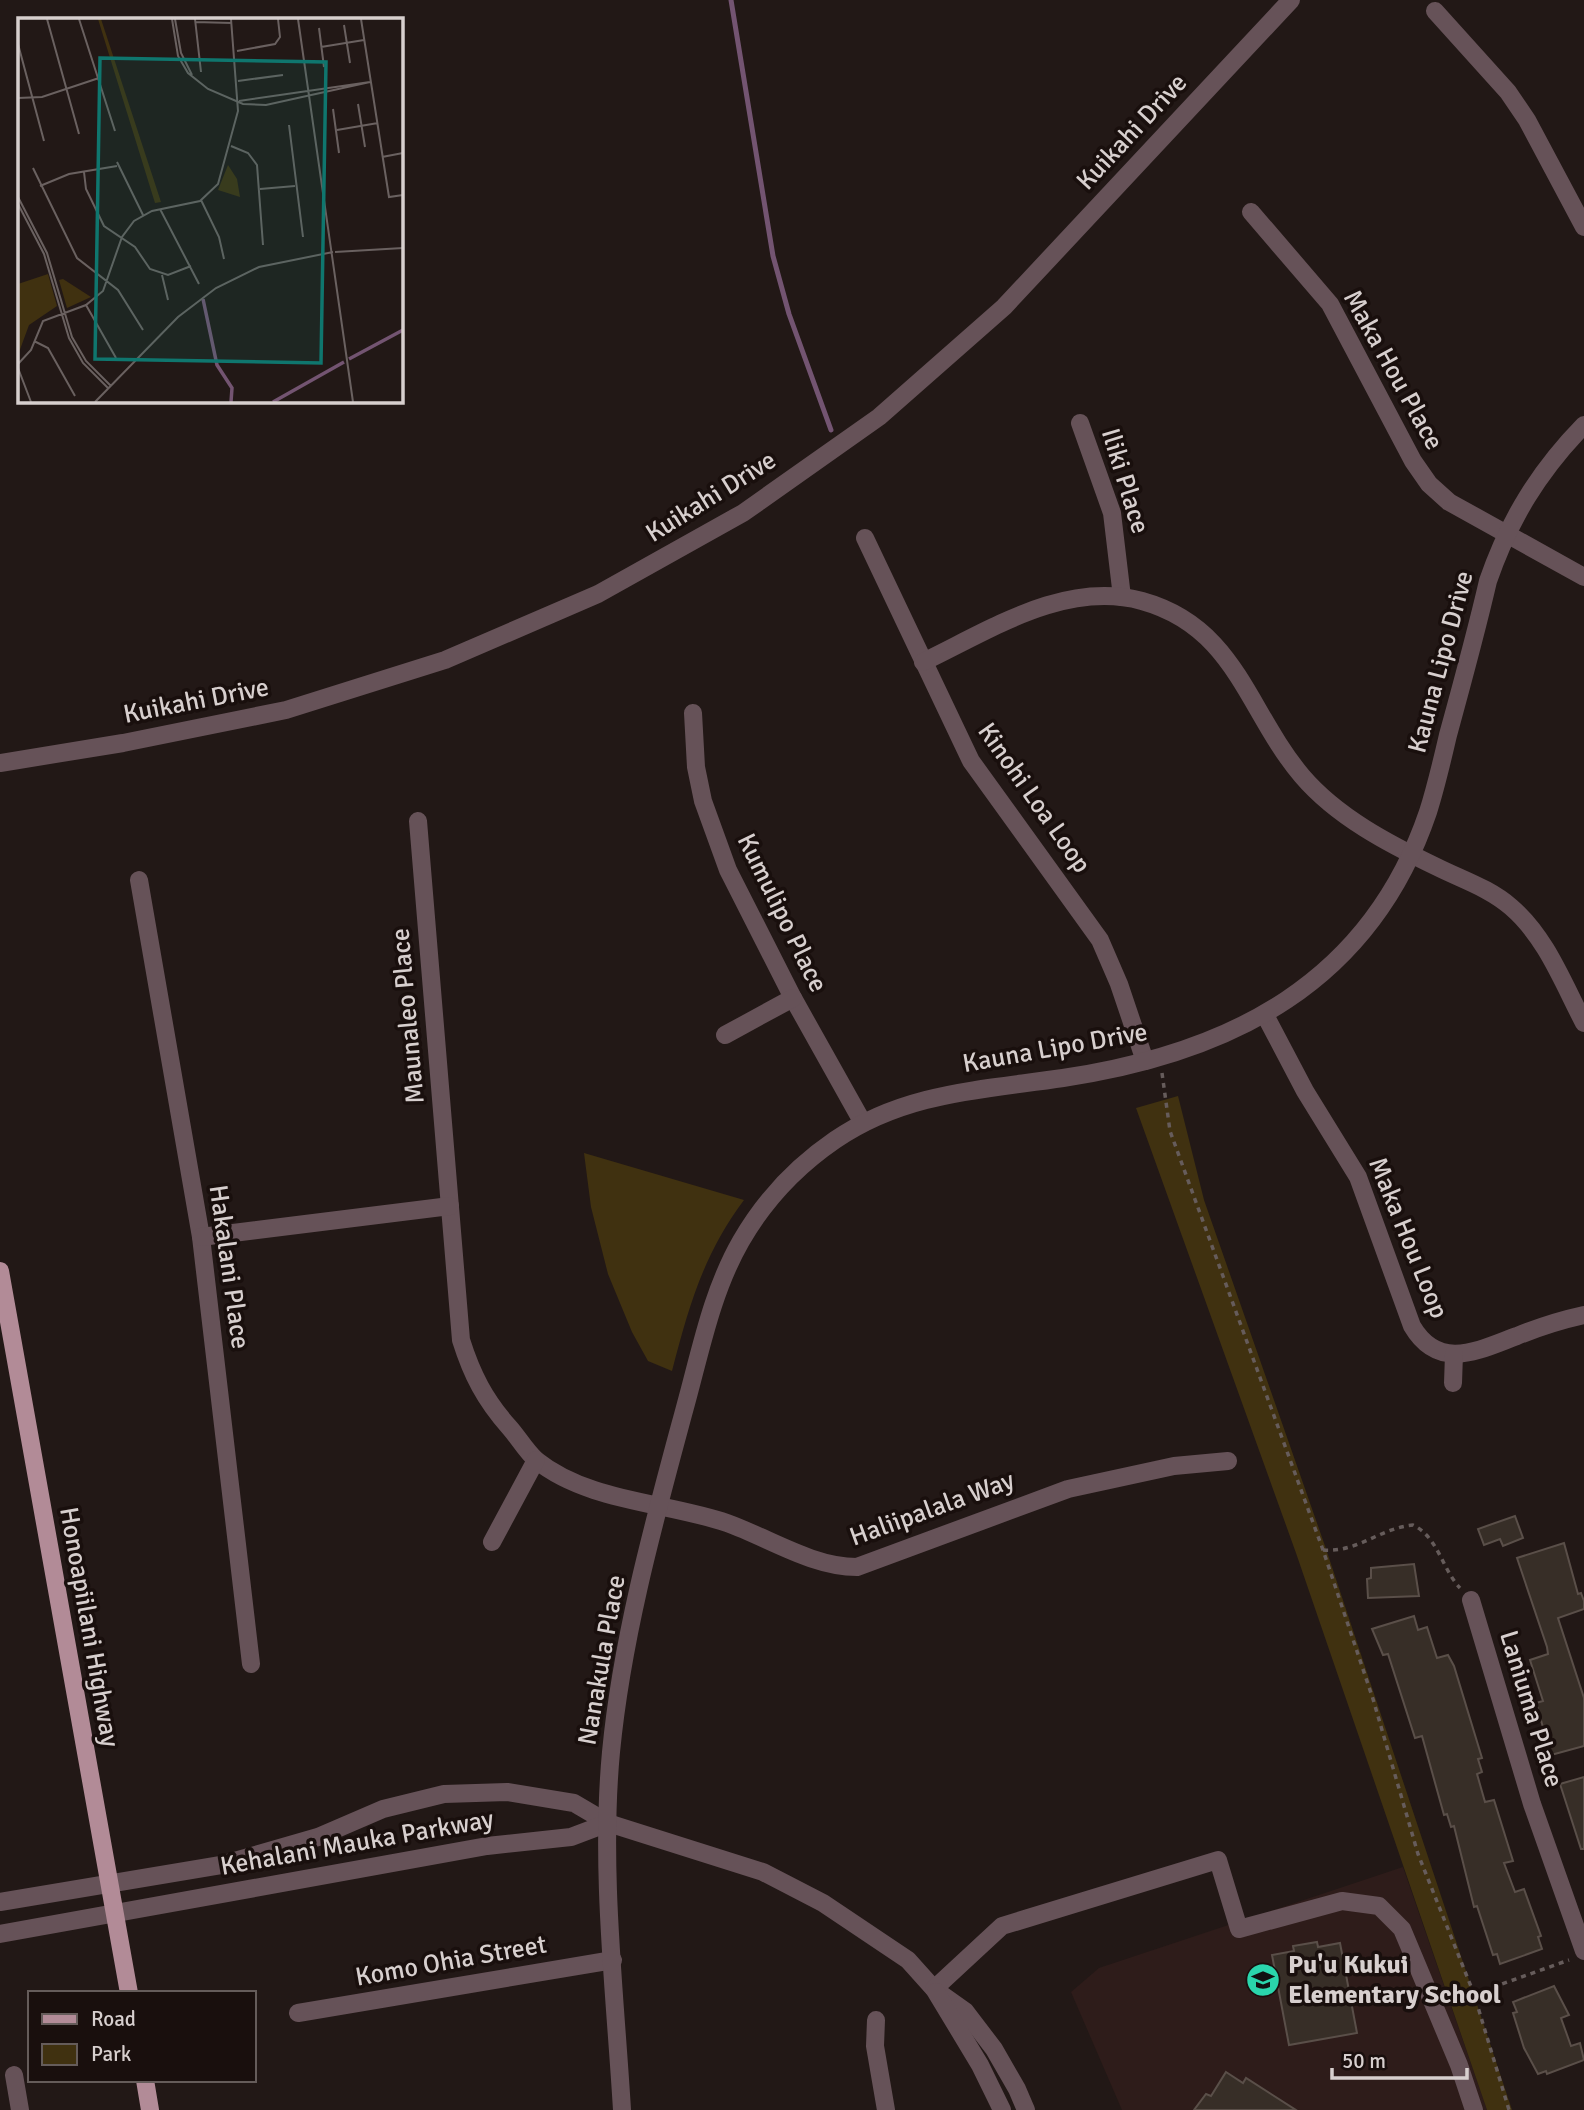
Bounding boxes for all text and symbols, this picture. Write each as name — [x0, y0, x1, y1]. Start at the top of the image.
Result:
inset map — [18, 18, 402, 402]
street label: Kuikahi Drive — [1070, 67, 1194, 197]
street label: Maka Hou Place — [1336, 285, 1450, 455]
street label: Iliki Place — [1094, 424, 1156, 538]
street label: Kuikahi Drive — [640, 444, 782, 550]
street label: Kauna Lipo Drive — [1401, 567, 1481, 757]
street label: Kuikahi Drive — [121, 671, 271, 731]
street label: Kinohi Loa Loop — [970, 717, 1098, 879]
street label: Kumulipo Place — [730, 829, 834, 997]
street label: Maunaleo Place — [384, 927, 432, 1105]
street label: Kauna Lipo Drive — [960, 1016, 1150, 1080]
street label: Maka Hou Loop — [1361, 1153, 1455, 1323]
street label: Hakalani Place — [202, 1183, 256, 1351]
street label: Haliipalala Way — [845, 1464, 1019, 1554]
street label: Honoapiilani Highway — [52, 1504, 126, 1750]
street label: Nanakula Place — [571, 1572, 633, 1748]
street label: Laniuma Place — [1492, 1627, 1570, 1791]
street label: Kehalani Mauka Parkway — [218, 1803, 496, 1883]
street label: Komo Ohia Street — [353, 1928, 549, 1994]
place label: Pu'u Kukui Elementary School — [1288, 1949, 1501, 2011]
school or university icon: Pu'u Kukui Elementary School — [1244, 1961, 1282, 1999]
legend — [28, 1991, 256, 2082]
text: Road — [91, 2006, 136, 2032]
scale bar — [1332, 2036, 1467, 2080]
text: Park — [91, 2041, 132, 2067]
text: 50 m — [1342, 2048, 1386, 2074]

